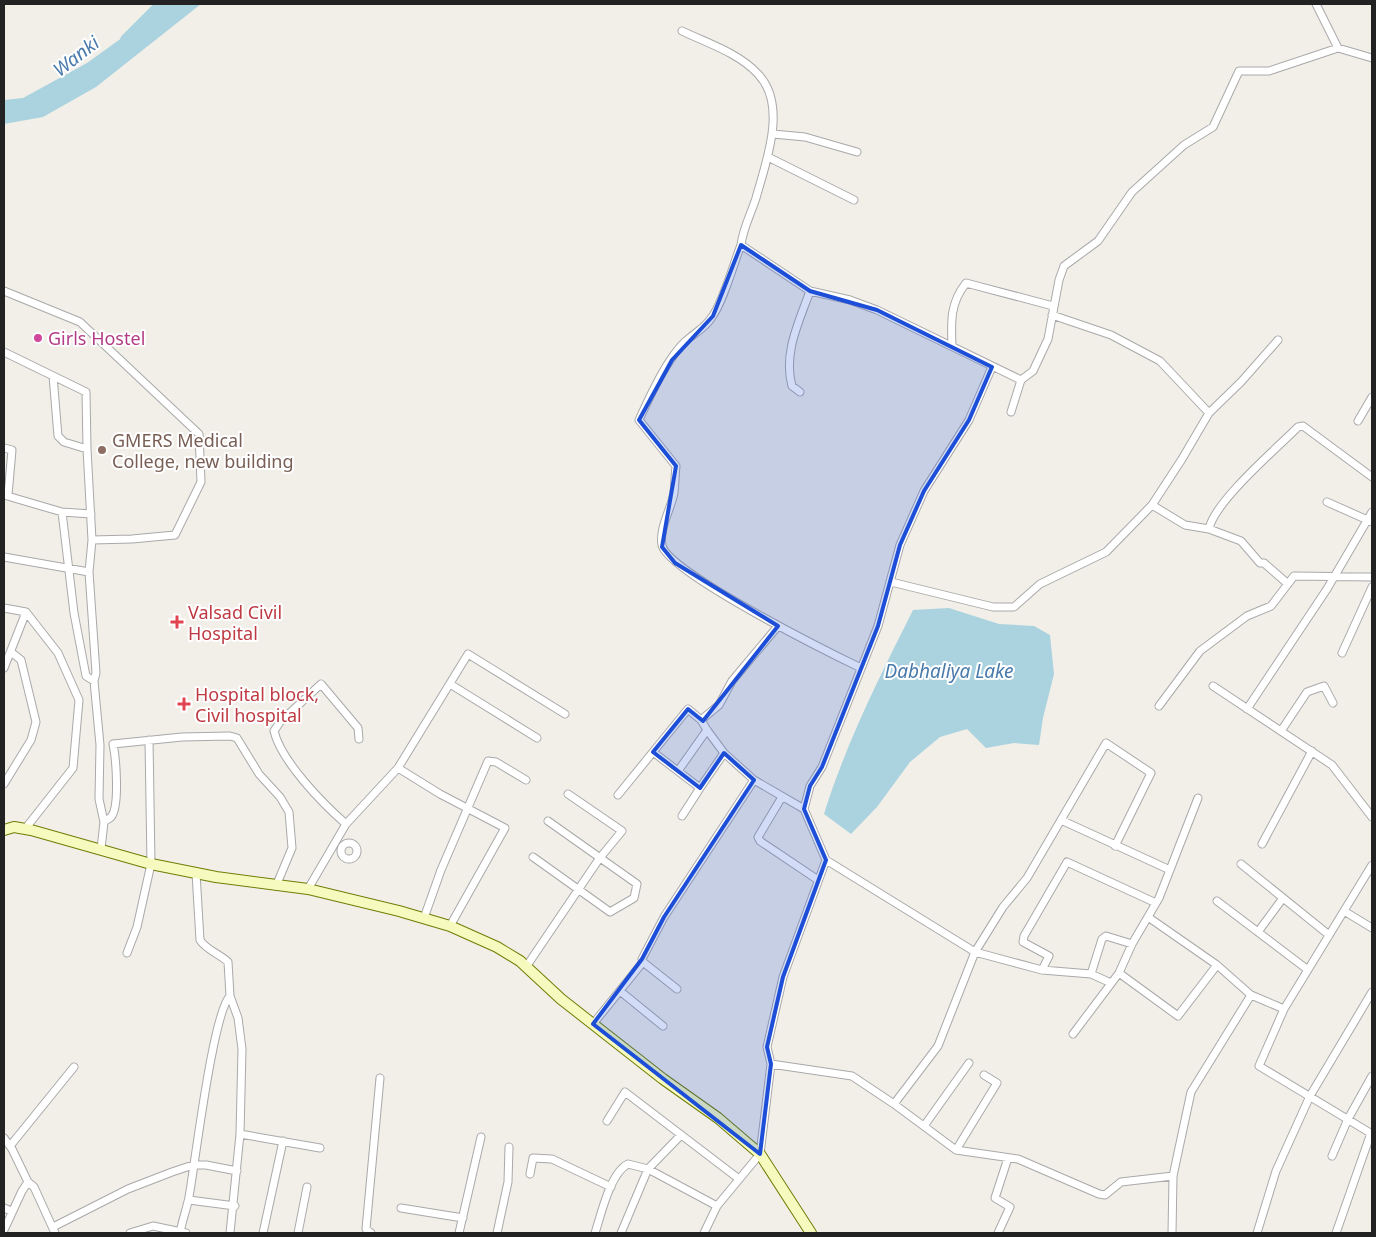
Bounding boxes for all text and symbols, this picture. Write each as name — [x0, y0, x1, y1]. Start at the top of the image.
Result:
water label: Wanki — [48, 29, 105, 82]
place label: Girls Hostel — [48, 326, 145, 350]
marker: Girls Hostel — [32, 332, 44, 344]
place label: GMERS Medical College, new building — [112, 428, 294, 473]
marker: GMERS Medical College, new building — [96, 444, 108, 456]
place label: Valsad Civil Hospital — [188, 600, 282, 645]
marker: Valsad Civil Hospital — [170, 615, 184, 629]
water label: Dabhaliya Lake — [884, 658, 1014, 684]
place label: Hospital block, Civil hospital — [195, 682, 319, 727]
marker: Hospital block, Civil hospital — [177, 697, 191, 711]

